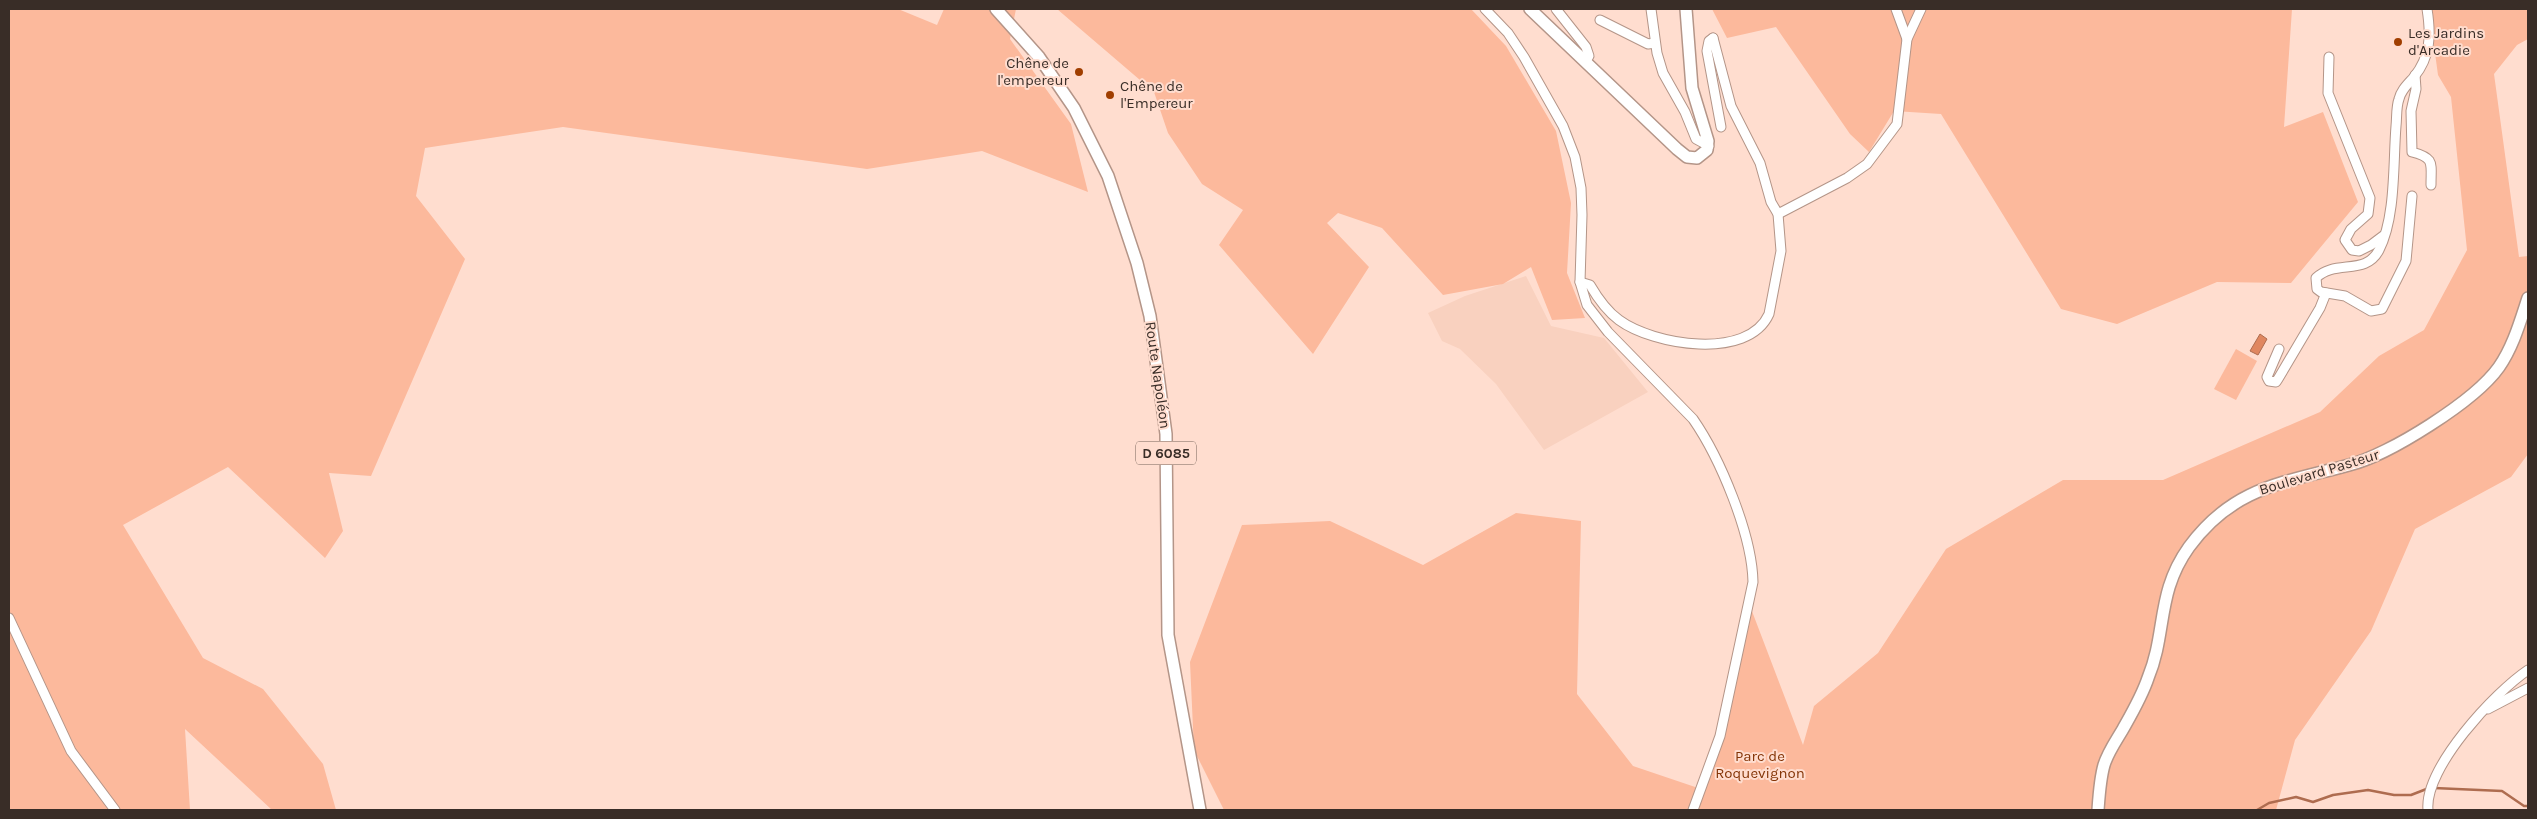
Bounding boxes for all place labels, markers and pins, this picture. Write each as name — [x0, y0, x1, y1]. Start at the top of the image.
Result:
place label: Les Jardins d'Arcadie — [2408, 24, 2484, 59]
marker: Les Jardins d'Arcadie — [2392, 36, 2404, 48]
place label: Chêne de l'empereur — [997, 54, 1070, 89]
marker: Chêne de l'empereur — [1073, 66, 1085, 78]
place label: Chêne de l'Empereur — [1120, 77, 1193, 112]
marker: Chêne de l'Empereur — [1104, 89, 1116, 101]

